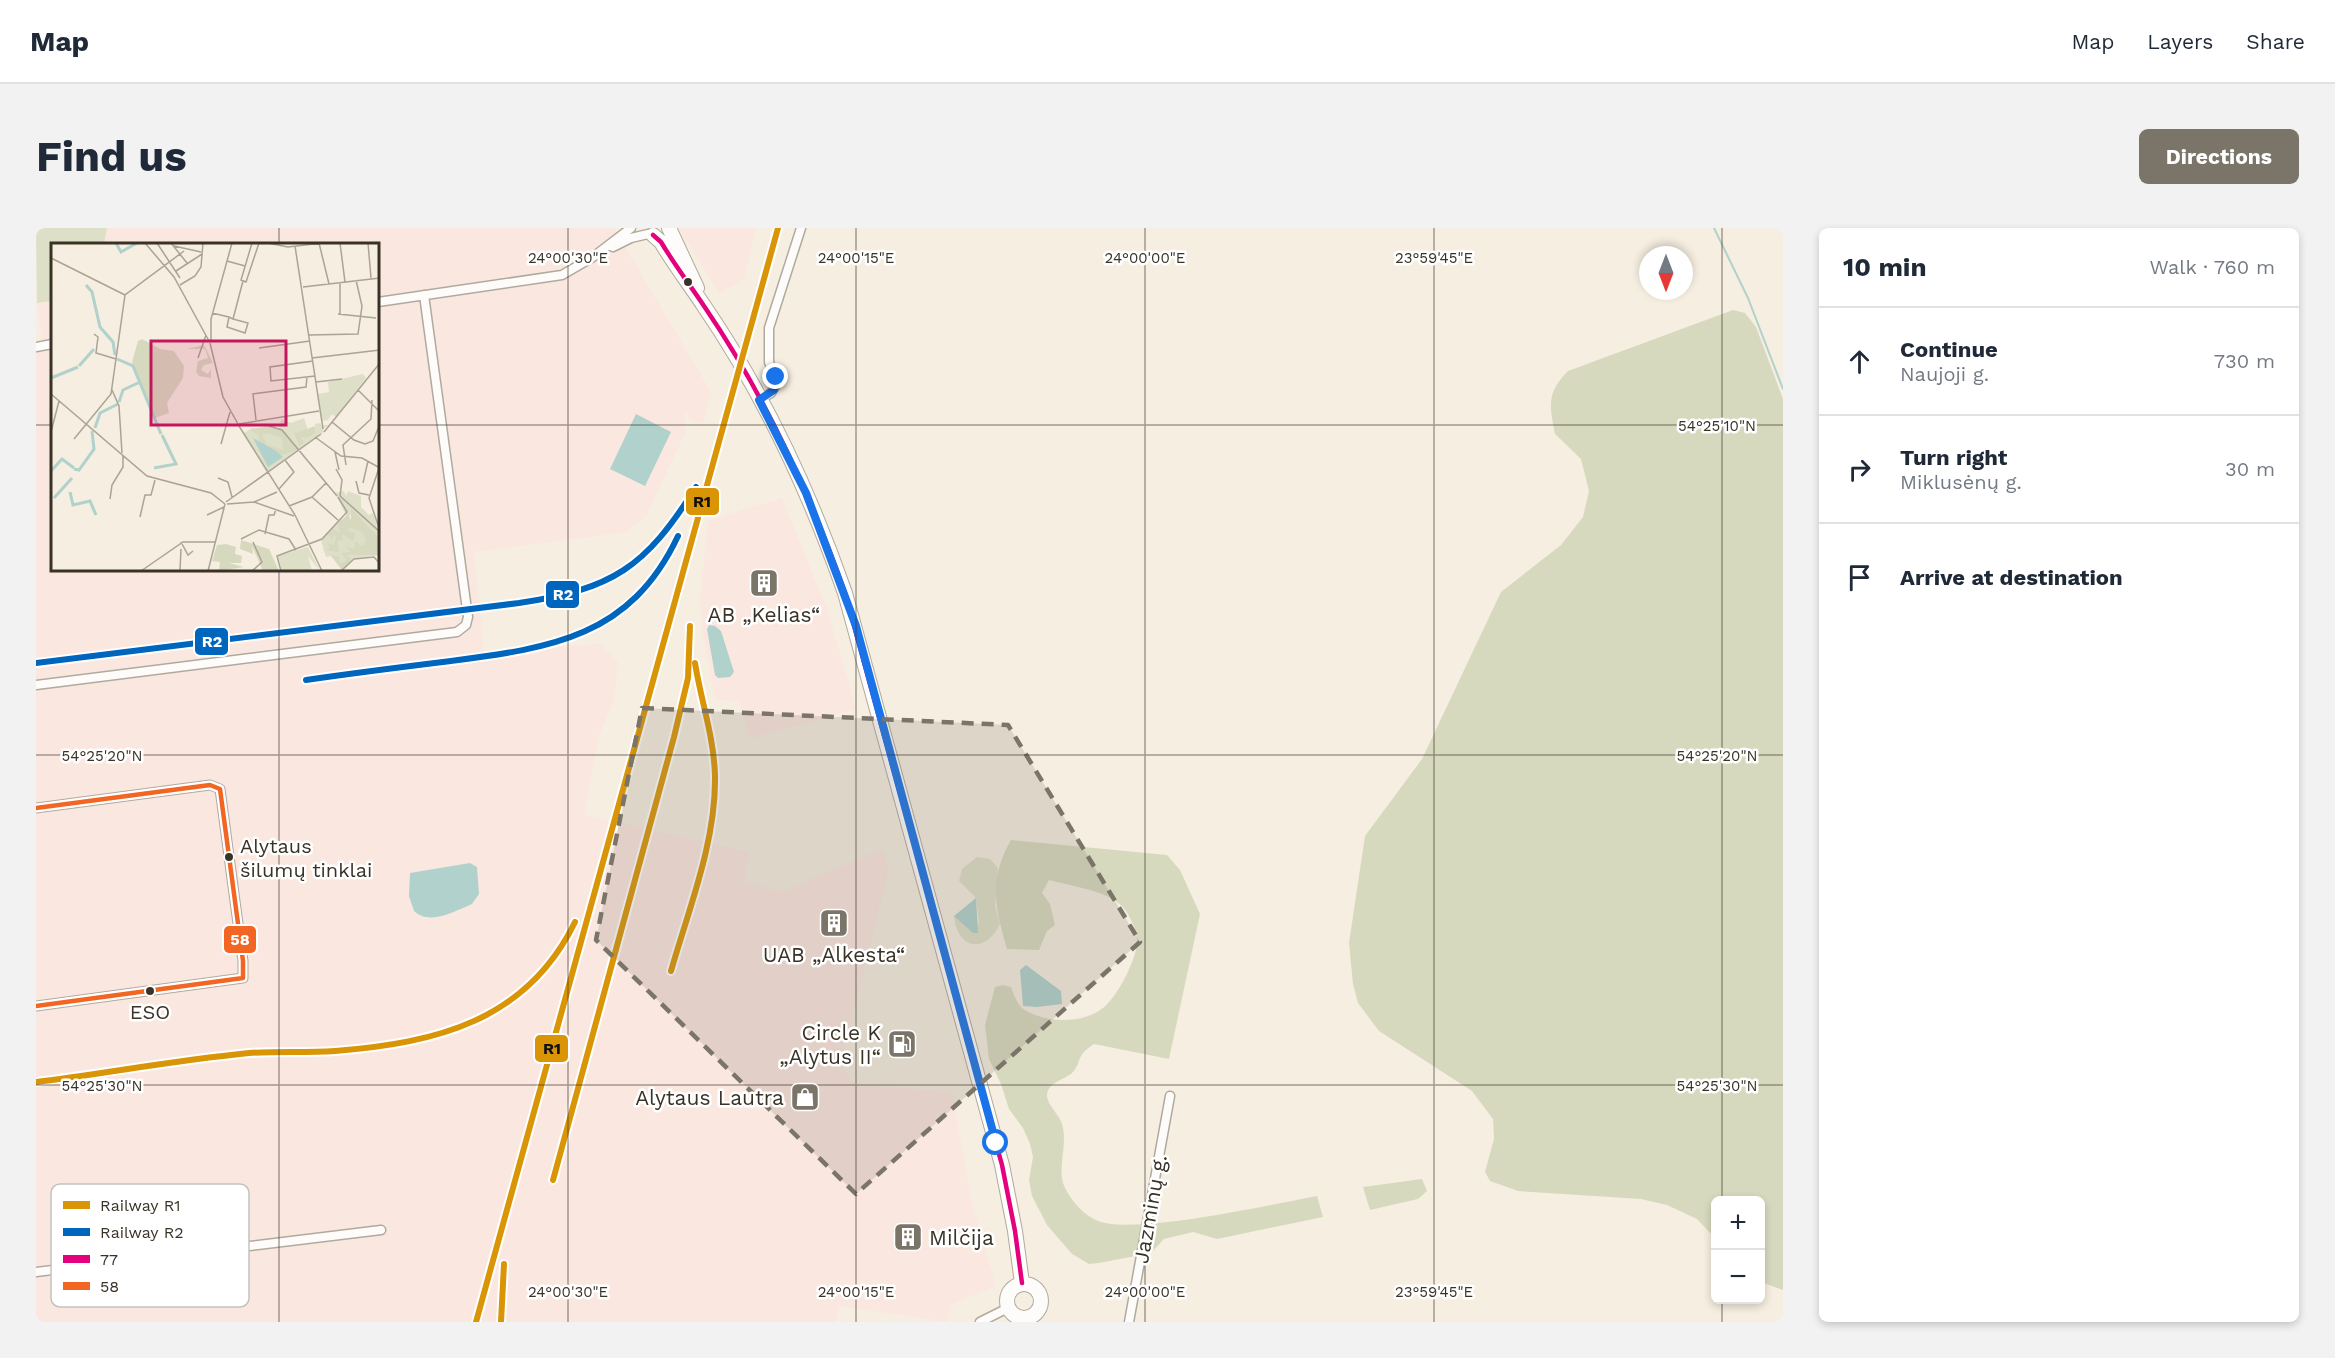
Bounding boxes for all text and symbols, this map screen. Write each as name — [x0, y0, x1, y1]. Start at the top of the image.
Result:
text: Map — [30, 25, 89, 58]
text: Map — [2071, 29, 2114, 54]
text: Layers — [2147, 29, 2213, 54]
text: Share — [2246, 29, 2305, 54]
button: Directions — [2139, 129, 2299, 184]
text: Find us — [36, 132, 187, 181]
inset map — [51, 243, 380, 572]
north arrow — [1639, 246, 1693, 300]
text: 24°00'30"E — [528, 249, 608, 267]
text: 24°00'15"E — [818, 249, 894, 267]
text: 24°00'00"E — [1105, 249, 1185, 267]
text: 23°59'45"E — [1395, 249, 1473, 267]
text: 10 min — [1843, 252, 1927, 282]
text: Walk · 760 m — [2150, 255, 2275, 279]
unlabelled marker — [682, 276, 694, 288]
text: Continue — [1900, 337, 1998, 362]
icon: ahead — [1843, 345, 1876, 378]
text: 730 m — [2214, 349, 2275, 373]
text: Naujoji g. — [1900, 362, 1989, 386]
route end — [762, 363, 788, 389]
text: 54°25'10"N — [1678, 417, 1756, 435]
text: Turn right — [1900, 445, 2007, 470]
icon: right — [1843, 453, 1876, 486]
text: 30 m — [2225, 457, 2275, 481]
text: Miklusėnų g. — [1900, 470, 2022, 494]
line badge: R1 — [685, 487, 720, 516]
text: R1 — [693, 492, 711, 511]
icon: arrive — [1843, 561, 1876, 594]
text: Arrive at destination — [1900, 565, 2123, 590]
building icon: AB „Kelias“ — [748, 567, 780, 599]
line badge: R2 — [545, 580, 580, 609]
text: R2 — [553, 585, 573, 604]
place label: AB „Kelias“ — [708, 602, 820, 627]
line badge: R2 — [194, 627, 229, 656]
text: R2 — [202, 632, 222, 651]
text: 54°25'20"N — [62, 747, 142, 765]
text: 54°25'20"N — [1677, 747, 1757, 765]
place label: Alytaus šilumų tinklai — [240, 834, 372, 882]
marker: Alytaus šilumų tinklai — [223, 851, 235, 863]
building icon: UAB „Alkesta“ — [818, 907, 850, 939]
line badge: 58 — [223, 925, 257, 954]
text: 58 — [230, 930, 250, 949]
place label: UAB „Alkesta“ — [763, 942, 905, 967]
marker: ESO — [144, 985, 156, 997]
place label: ESO — [130, 1000, 170, 1024]
place label: Circle K „Alytus II“ — [779, 1020, 881, 1069]
fuel station icon: Circle K „Alytus II“ — [886, 1028, 918, 1060]
line badge: R1 — [534, 1034, 569, 1063]
text: R1 — [543, 1039, 561, 1058]
text: 54°25'30"N — [62, 1077, 142, 1095]
text: 54°25'30"N — [1677, 1077, 1757, 1095]
shop icon: Alytaus Lautra — [789, 1081, 821, 1113]
place label: Alytaus Lautra — [635, 1085, 784, 1110]
route start — [982, 1129, 1008, 1155]
street label: Jazminų g. — [1128, 1153, 1172, 1265]
legend — [51, 1184, 249, 1307]
text: Railway R1 — [100, 1196, 181, 1215]
map controls — [1711, 1196, 1765, 1304]
button: + — [1711, 1196, 1765, 1250]
building icon: Milčija — [892, 1221, 924, 1253]
text: Railway R2 — [100, 1223, 184, 1242]
place label: Milčija — [929, 1225, 994, 1250]
text: 77 — [100, 1250, 118, 1269]
button: − — [1711, 1250, 1765, 1304]
text: 58 — [100, 1277, 119, 1296]
text: 24°00'30"E — [528, 1283, 608, 1301]
text: 24°00'15"E — [818, 1283, 894, 1301]
text: 24°00'00"E — [1105, 1283, 1185, 1301]
text: 23°59'45"E — [1395, 1283, 1473, 1301]

